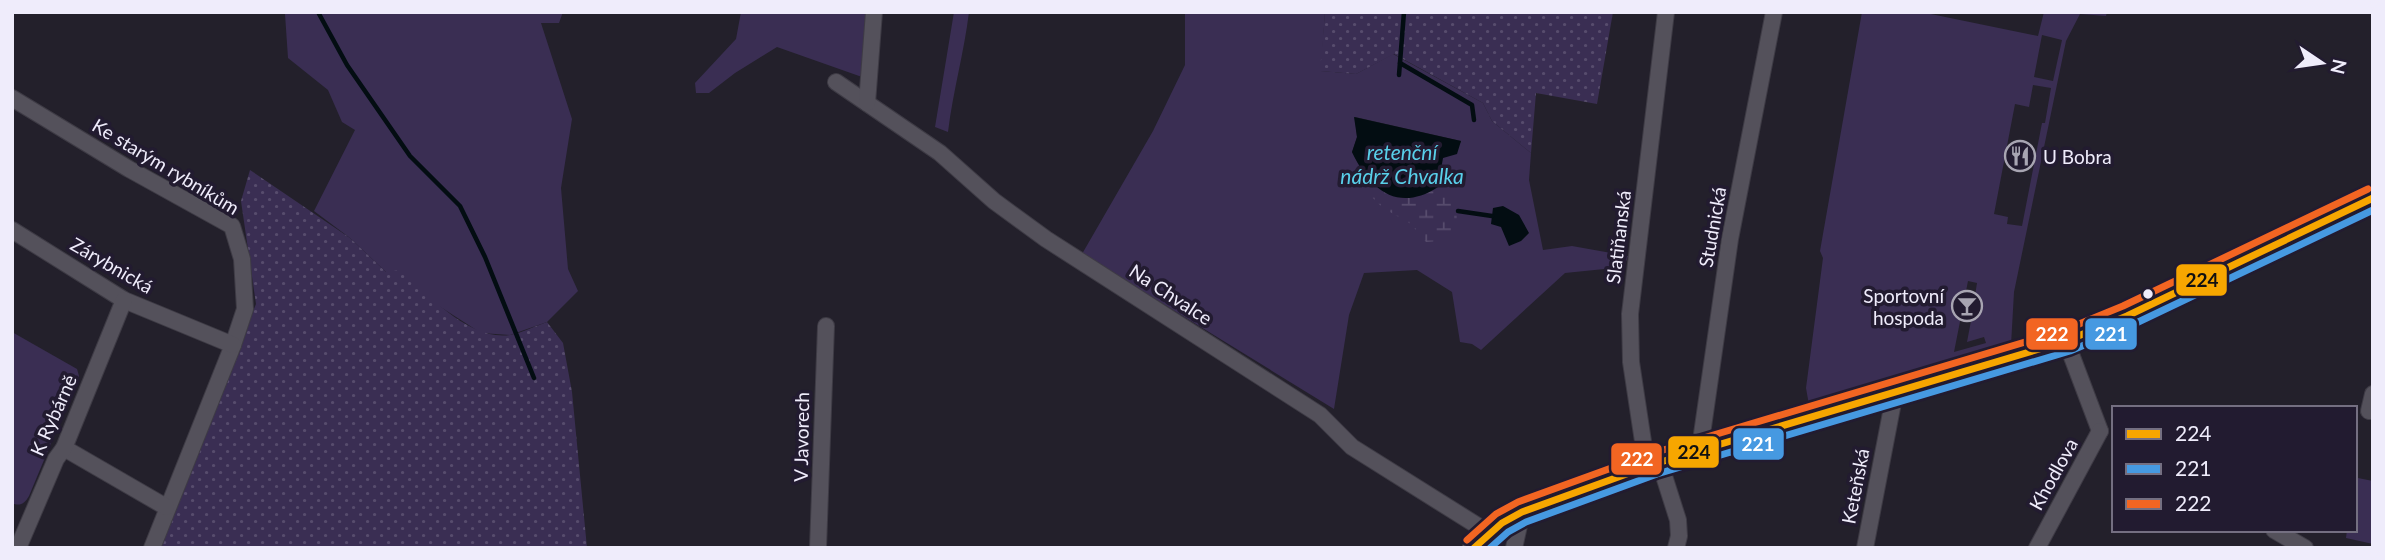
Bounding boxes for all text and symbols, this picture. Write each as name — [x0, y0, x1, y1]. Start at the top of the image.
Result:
north arrow — [2287, 28, 2357, 98]
text: N — [2326, 57, 2352, 77]
street label: Ke starým rybníkům — [88, 113, 244, 219]
water label: retenční nádrž Chvalka — [1340, 139, 1464, 188]
restaurant icon: U Bobra — [2003, 139, 2037, 173]
place label: U Bobra — [2043, 145, 2112, 168]
street label: Studnická — [1694, 185, 1730, 269]
street label: Slatiňanská — [1601, 189, 1635, 285]
street label: Zárybnická — [67, 232, 157, 298]
street label: Na Chvalce — [1125, 259, 1217, 329]
line badge: 224 — [2175, 263, 2228, 297]
text: 224 — [2185, 268, 2219, 291]
place label: Sportovní hospoda — [1863, 284, 1945, 329]
unlabelled marker — [2141, 287, 2155, 301]
bar icon: Sportovní hospoda — [1950, 289, 1984, 323]
line badge: 222 — [2025, 317, 2079, 351]
line badge: 221 — [2084, 317, 2138, 351]
text: 222 — [2035, 322, 2069, 345]
text: 221 — [2094, 322, 2128, 345]
street label: K Rybárně — [25, 371, 81, 459]
street label: V Javorech — [789, 392, 813, 482]
legend — [2112, 406, 2357, 532]
text: 224 — [2175, 420, 2212, 445]
line badge: 221 — [1732, 427, 1785, 461]
text: 221 — [1741, 432, 1775, 455]
street label: Khodlova — [2024, 434, 2082, 514]
line badge: 224 — [1667, 435, 1720, 469]
text: 224 — [1677, 440, 1711, 463]
line badge: 222 — [1610, 442, 1663, 476]
street label: Keteňská — [1836, 446, 1874, 526]
text: 222 — [1620, 447, 1654, 470]
text: 221 — [2175, 455, 2212, 480]
text: 222 — [2175, 490, 2212, 515]

